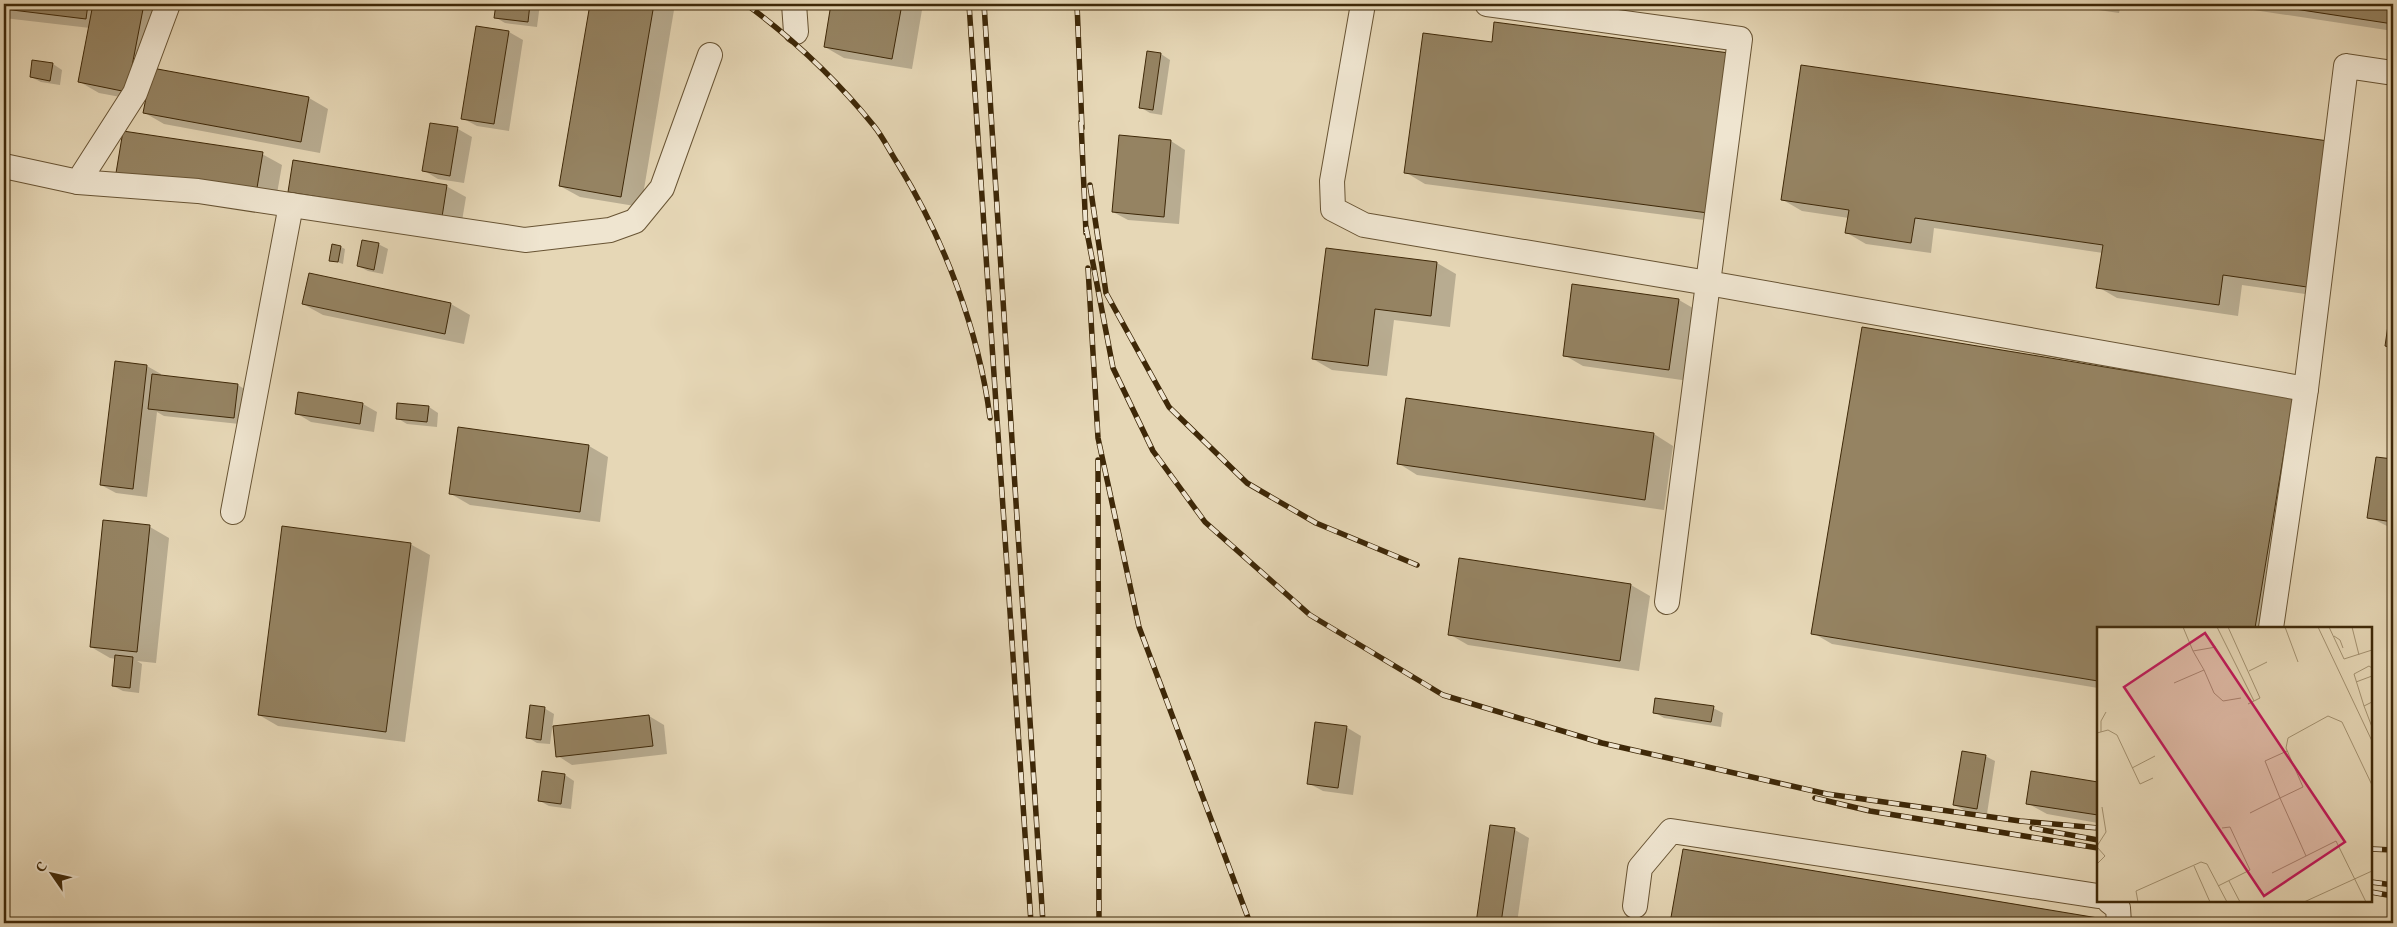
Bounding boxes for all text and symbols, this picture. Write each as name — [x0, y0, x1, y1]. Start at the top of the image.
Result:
inset map — [2097, 627, 2372, 902]
north arrow — [28, 850, 78, 900]
text: С — [32, 859, 53, 877]

